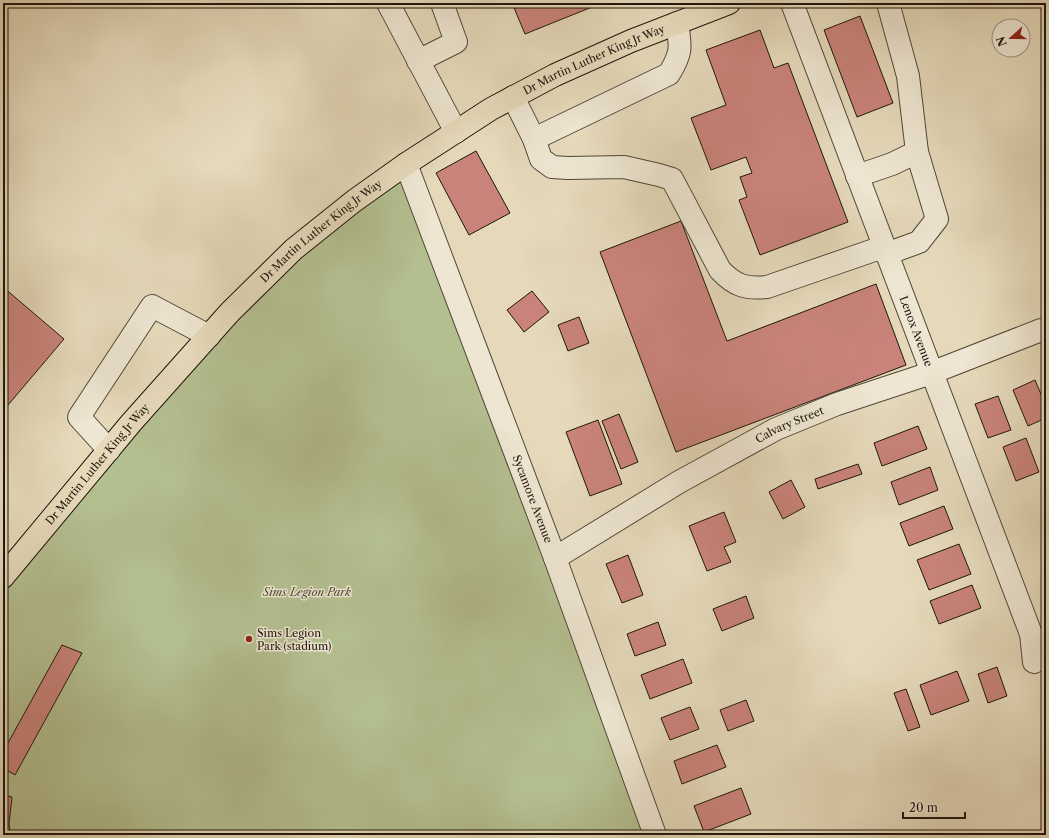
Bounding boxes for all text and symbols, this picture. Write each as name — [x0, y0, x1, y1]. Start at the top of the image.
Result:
north arrow — [991, 18, 1031, 58]
street label: Dr Martin Luther King Jr Way — [521, 21, 668, 98]
text: N — [993, 34, 1010, 49]
street label: Dr Martin Luther King Jr Way — [257, 176, 385, 285]
street label: Lenox Avenue — [897, 294, 936, 369]
street label: Dr Martin Luther King Jr Way — [42, 400, 153, 528]
street label: Calvary Street — [753, 403, 826, 446]
street label: Sycamore Avenue — [510, 453, 556, 545]
park label: Sims Legion Park — [262, 585, 351, 599]
place label: Sims Legion Park (stadium) — [257, 626, 331, 653]
marker: Sims Legion Park (stadium) — [244, 634, 254, 644]
scale bar — [903, 794, 965, 820]
text: 20 m — [909, 800, 938, 815]

